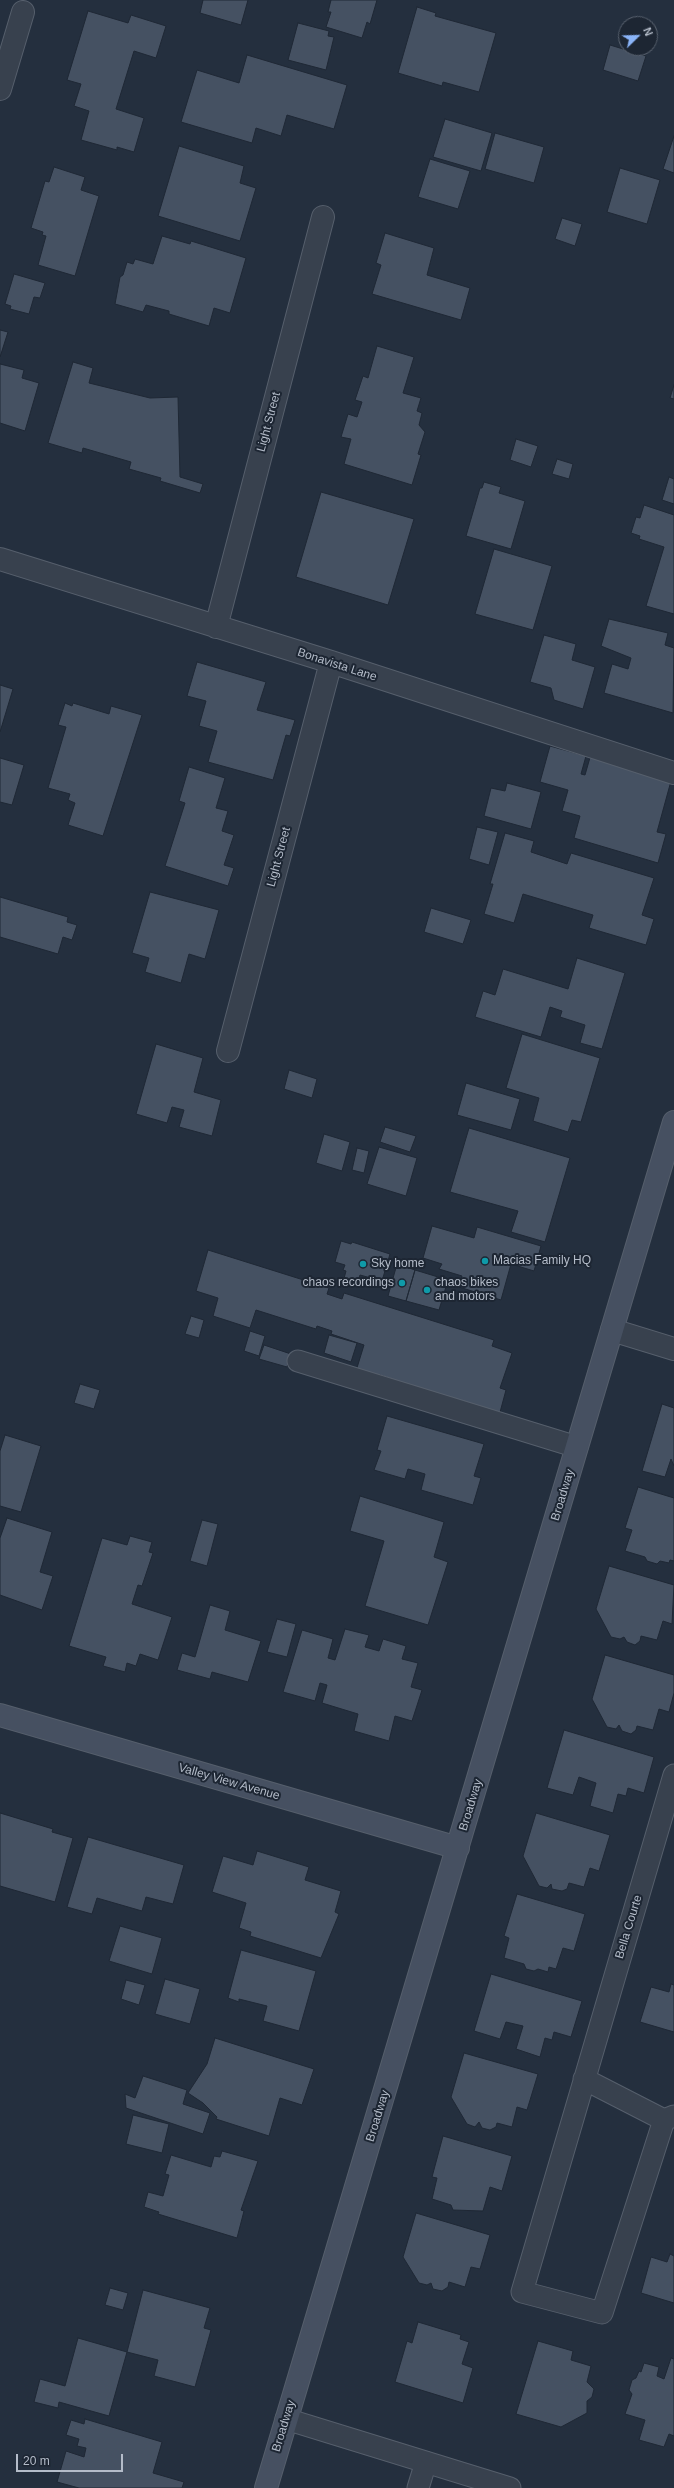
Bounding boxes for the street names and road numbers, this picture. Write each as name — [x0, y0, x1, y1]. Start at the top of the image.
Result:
street label: Light Street — [254, 390, 284, 454]
street label: Bonavista Lane — [295, 645, 379, 685]
street label: Light Street — [264, 825, 294, 889]
street label: Broadway — [548, 1467, 578, 1523]
street label: Valley View Avenue — [177, 1761, 281, 1803]
street label: Broadway — [456, 1777, 486, 1833]
street label: Bella Courte — [612, 1893, 646, 1961]
street label: Broadway — [363, 2088, 393, 2144]
street label: Broadway — [269, 2398, 299, 2454]

